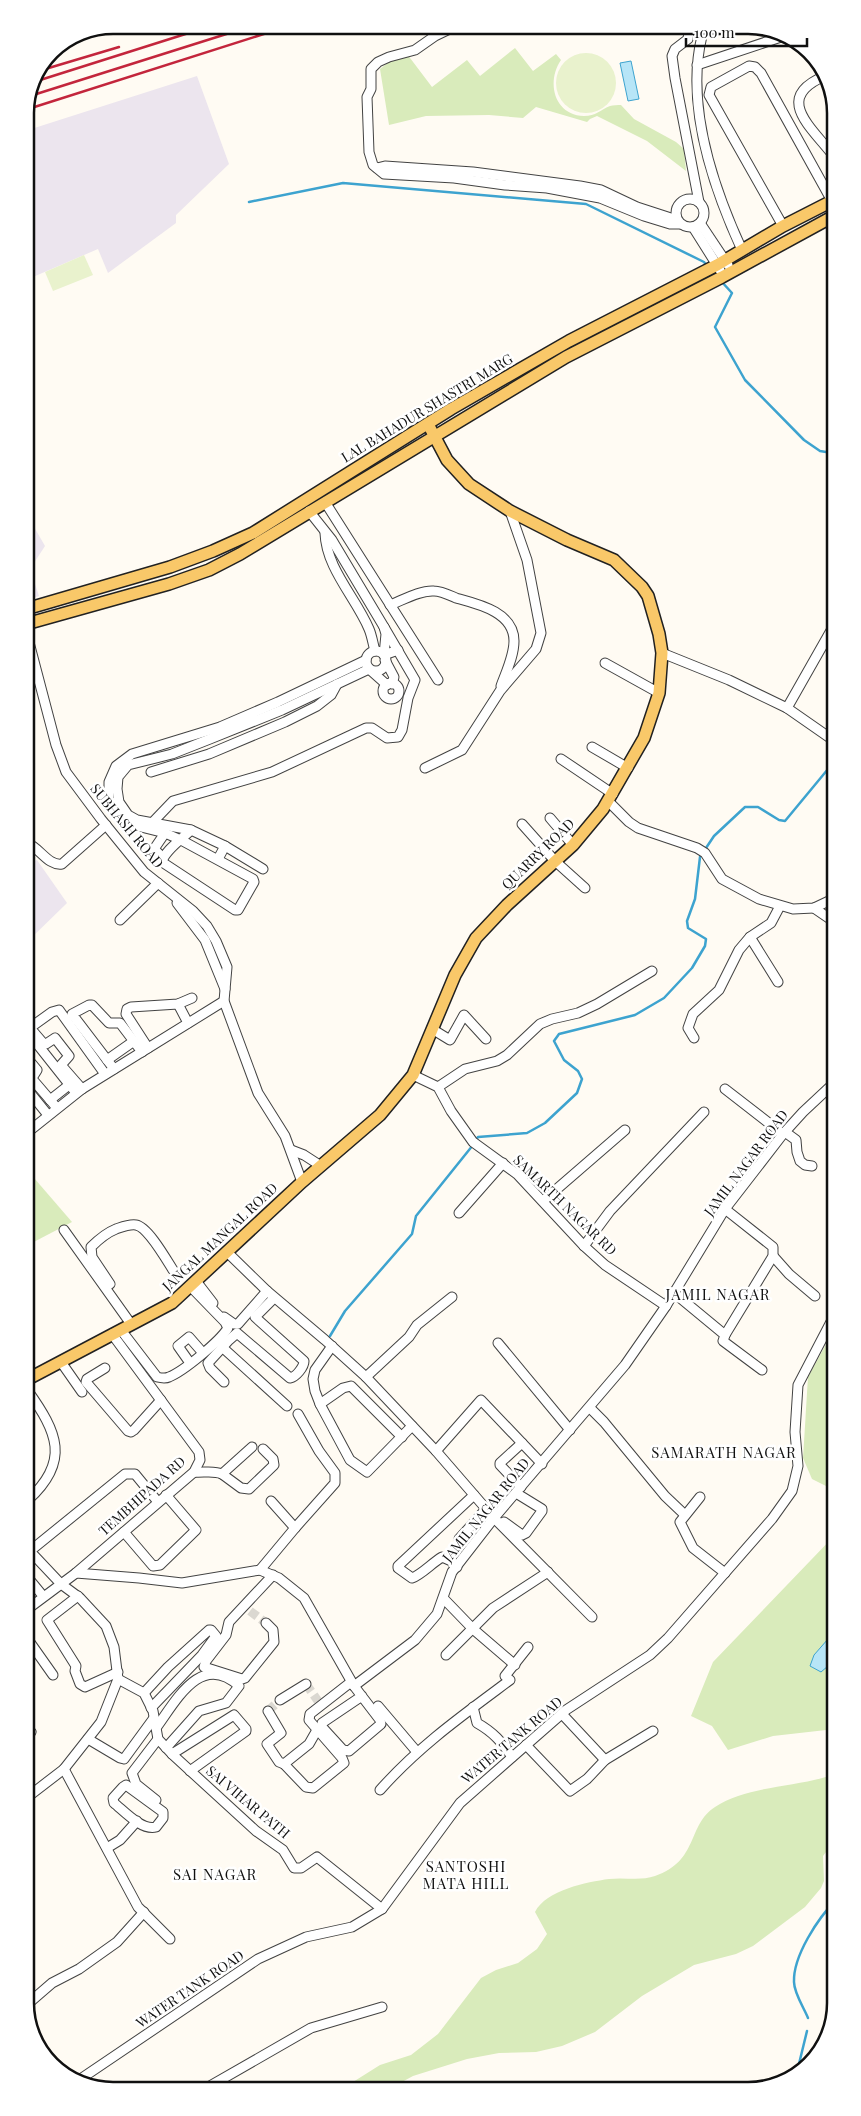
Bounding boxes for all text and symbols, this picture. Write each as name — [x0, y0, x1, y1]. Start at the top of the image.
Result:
scale bar — [686, 15, 807, 47]
text: 100 m — [694, 22, 735, 42]
street label: LAL BAHADUR SHASTRI MARG — [337, 349, 516, 466]
street label: SUBHASH ROAD — [86, 779, 168, 872]
street label: QUARRY ROAD — [497, 814, 578, 893]
street label: JAMIL NAGAR ROAD — [699, 1106, 792, 1221]
street label: SAMARTH NAGAR RD — [509, 1150, 621, 1259]
street label: JANGAL MANGAL ROAD — [157, 1178, 281, 1296]
district label: JAMIL NAGAR — [665, 1284, 770, 1304]
district label: SAMARATH NAGAR — [651, 1442, 797, 1462]
street label: TEMBHIPADA RD — [94, 1451, 189, 1540]
street label: JAMIL NAGAR ROAD — [437, 1454, 534, 1566]
street label: WATER TANK ROAD — [456, 1692, 566, 1788]
street label: SAI VIHAR PATH — [202, 1761, 295, 1843]
district label: SANTOSHI MATA HILL — [423, 1856, 509, 1893]
district label: SAI NAGAR — [173, 1864, 257, 1884]
street label: WATER TANK ROAD — [131, 1945, 247, 2032]

